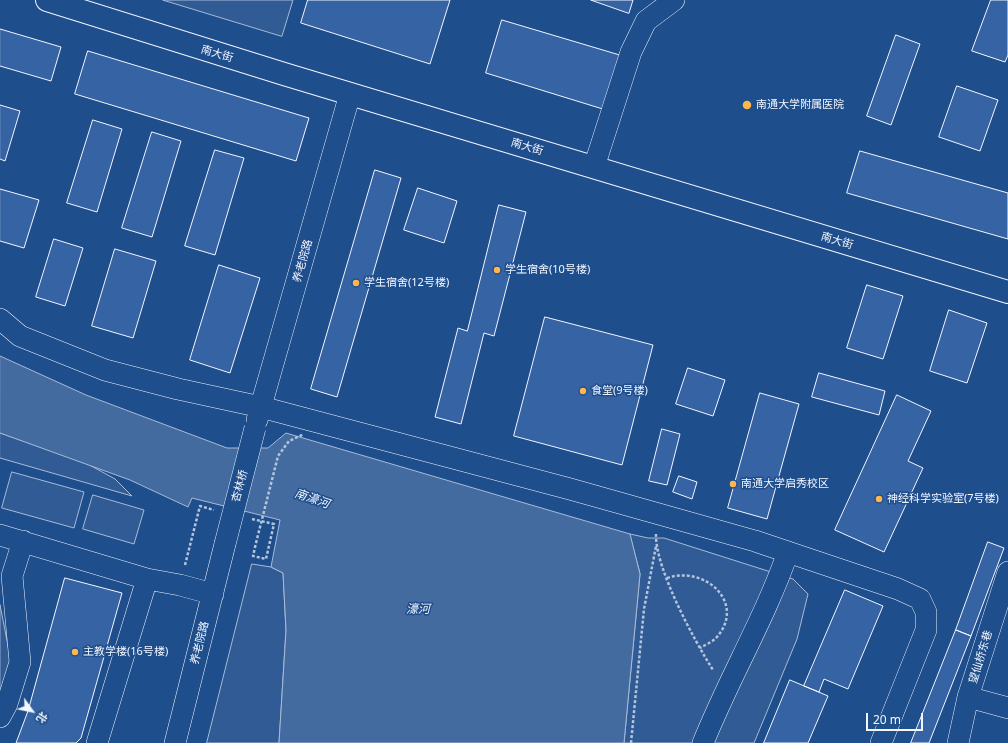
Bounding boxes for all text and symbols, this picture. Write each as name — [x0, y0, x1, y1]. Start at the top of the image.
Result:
street label: 南大街 — [199, 43, 235, 65]
place label: 南通大学附属医院 — [756, 98, 844, 112]
marker: 南通大学附属医院 — [741, 99, 753, 111]
street label: 南大街 — [509, 136, 545, 158]
street label: 南大街 — [819, 230, 855, 252]
street label: 养老院路 — [291, 238, 315, 284]
place label: 学生宿舍(10号楼) — [505, 263, 590, 277]
marker: 学生宿舍(10号楼) — [492, 265, 502, 275]
place label: 学生宿舍(12号楼) — [364, 276, 449, 290]
marker: 学生宿舍(12号楼) — [351, 278, 361, 288]
place label: 食堂(9号楼) — [591, 384, 648, 398]
marker: 食堂(9号楼) — [578, 386, 588, 396]
street label: 杏林桥 — [229, 468, 251, 504]
place label: 南通大学启秀校区 — [741, 477, 829, 491]
marker: 南通大学启秀校区 — [728, 479, 738, 489]
water label: 南濠河 — [293, 486, 331, 512]
place label: 神经科学实验室(7号楼) — [887, 492, 999, 506]
marker: 神经科学实验室(7号楼) — [874, 494, 884, 504]
water label: 濠河 — [406, 603, 430, 617]
street label: 养老院路 — [188, 620, 212, 666]
street label: 望仙桥东巷 — [967, 629, 995, 685]
place label: 主教学楼(16号楼) — [83, 645, 168, 659]
marker: 主教学楼(16号楼) — [70, 647, 80, 657]
north arrow — [12, 691, 52, 731]
scale bar — [868, 705, 925, 731]
text: 北 — [33, 709, 52, 727]
text: 20 m — [873, 711, 901, 728]

